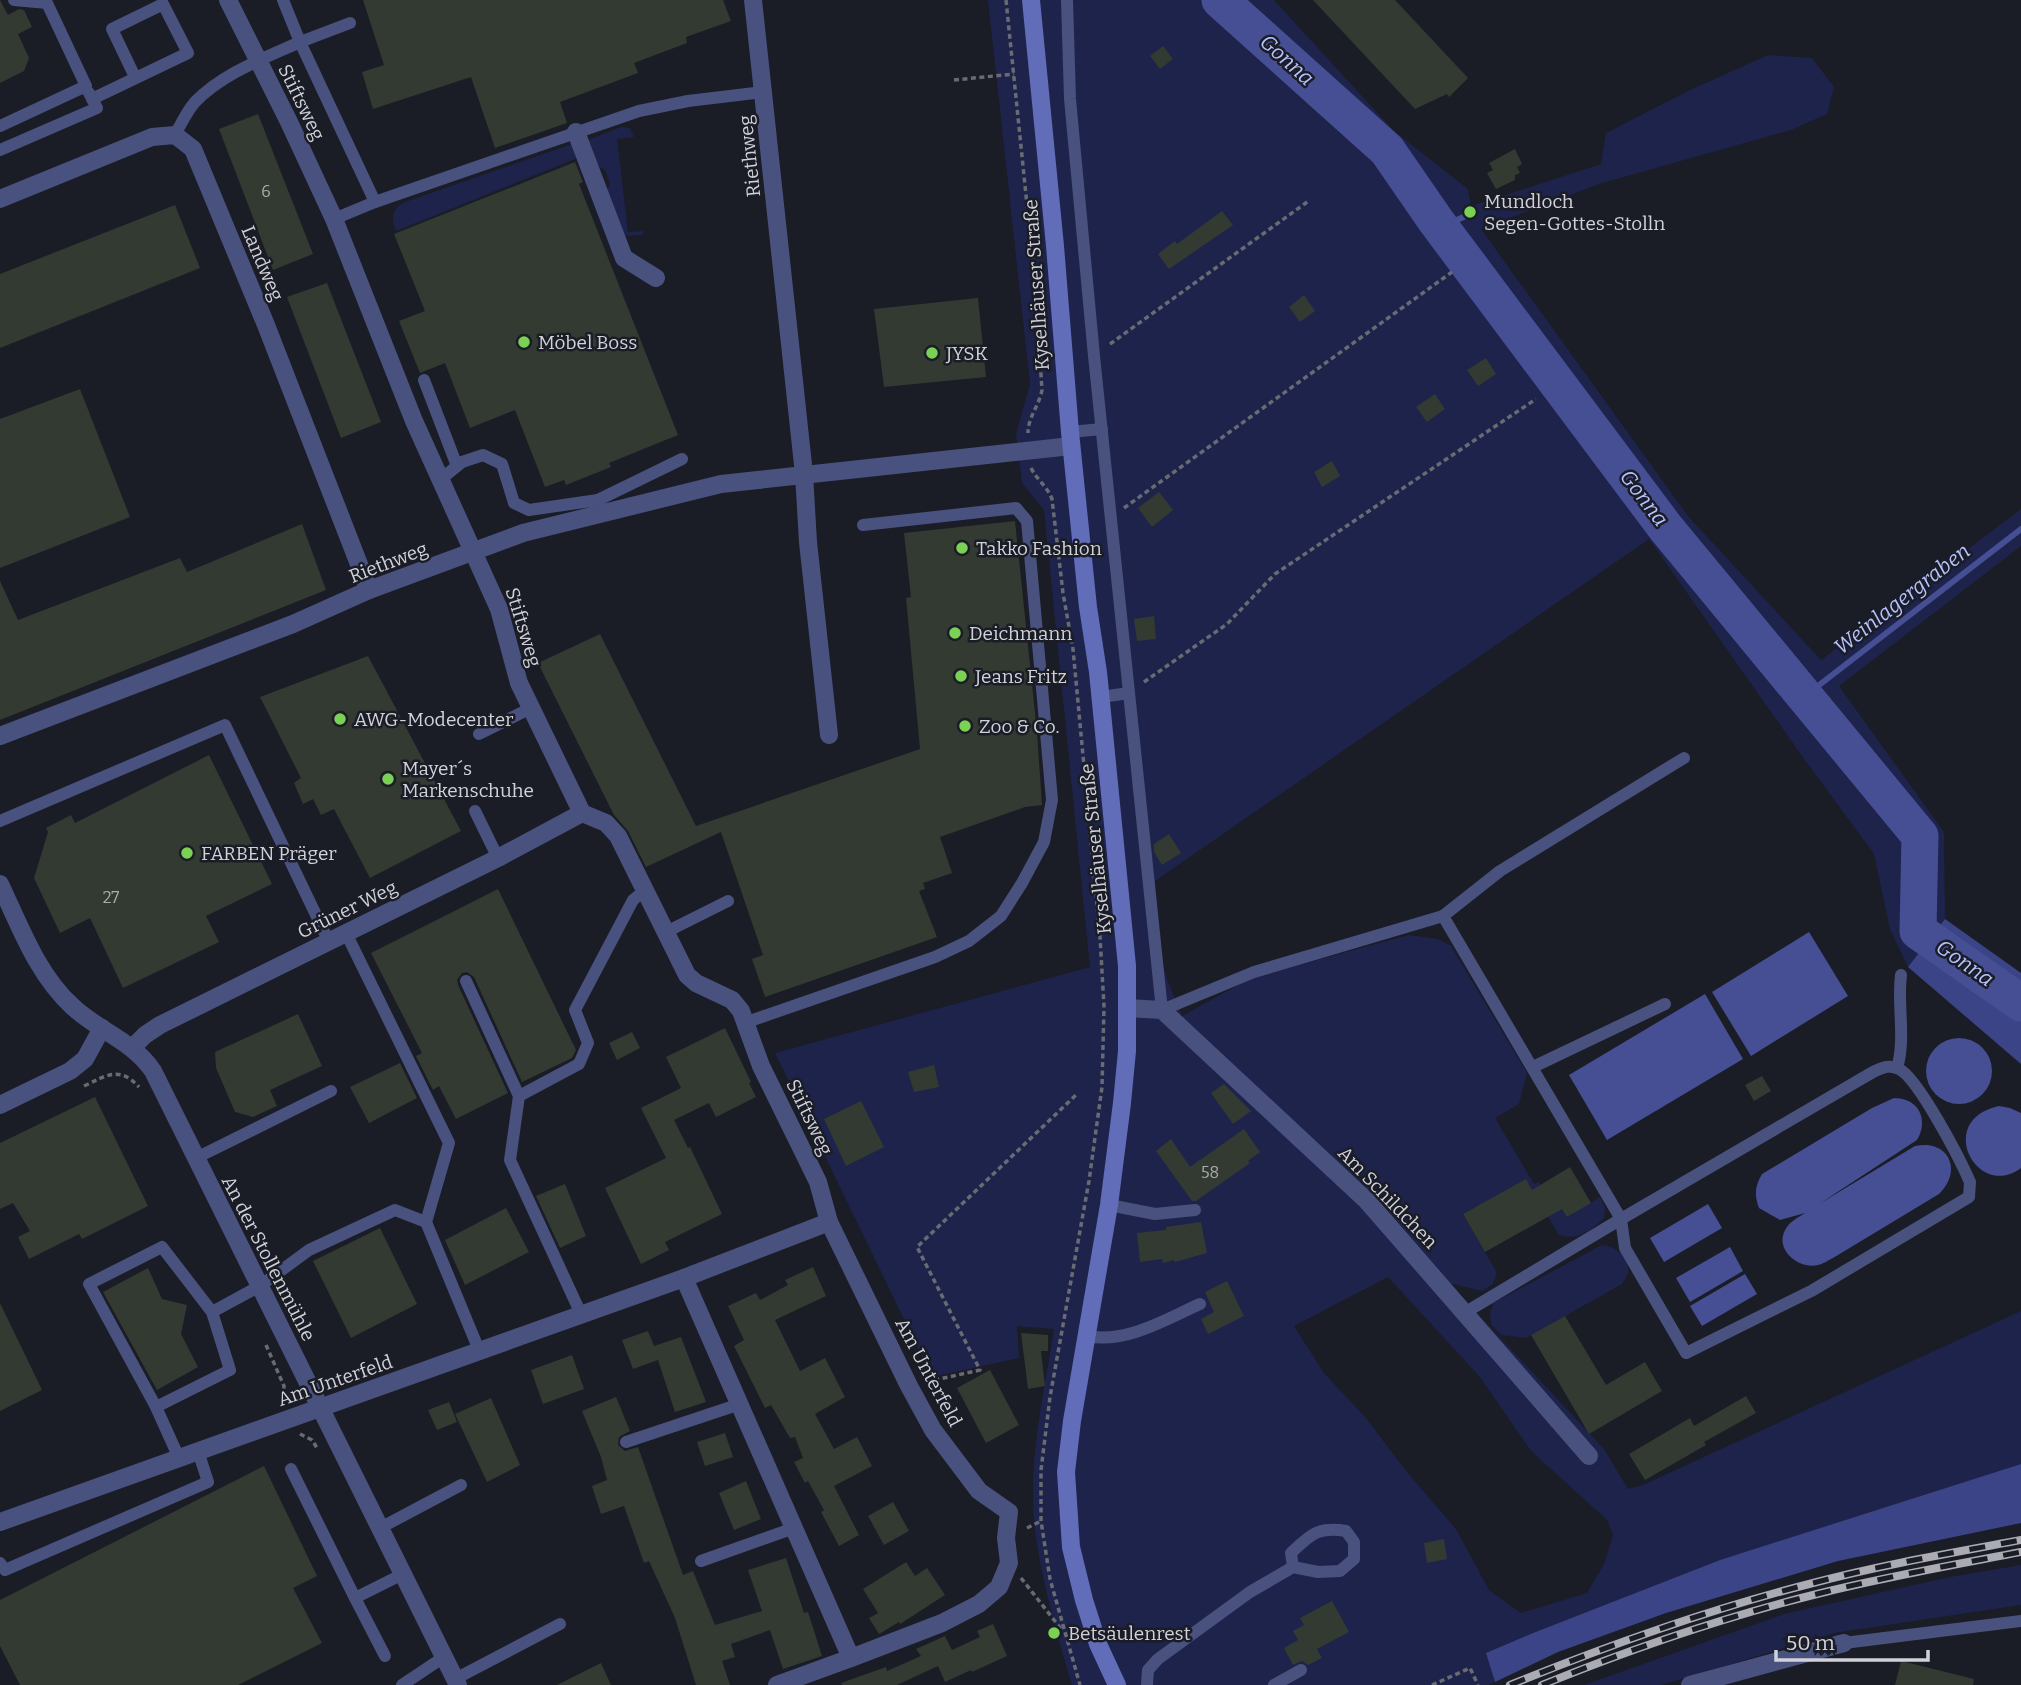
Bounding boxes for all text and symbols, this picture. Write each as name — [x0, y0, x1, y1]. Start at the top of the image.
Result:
water label: Gonna — [1254, 29, 1320, 91]
street label: Stiftsweg — [273, 60, 330, 144]
street label: Riethweg — [734, 114, 765, 198]
house number: 6 — [261, 182, 271, 201]
place label: Mundloch Segen-Gottes-Stolln — [1484, 190, 1665, 235]
street label: Kyselhäuser Straße — [1019, 199, 1054, 371]
marker: Mundloch Segen-Gottes-Stolln — [1462, 204, 1478, 220]
street label: Landweg — [236, 222, 289, 305]
place label: Möbel Boss — [538, 331, 637, 354]
marker: Möbel Boss — [516, 334, 532, 350]
place label: JYSK — [945, 342, 988, 365]
marker: JYSK — [924, 345, 940, 361]
water label: Gonna — [1614, 464, 1674, 532]
street label: Riethweg — [346, 537, 431, 588]
place label: Takko Fashion — [976, 537, 1102, 560]
water label: Weinlagergraben — [1829, 538, 1975, 660]
marker: Takko Fashion — [954, 540, 970, 556]
street label: Stiftsweg — [501, 585, 547, 670]
place label: Deichmann — [969, 622, 1072, 645]
marker: Deichmann — [947, 625, 963, 641]
place label: Jeans Fritz — [974, 665, 1067, 688]
marker: Jeans Fritz — [953, 668, 969, 684]
place label: AWG-Modecenter — [354, 708, 514, 731]
marker: AWG-Modecenter — [332, 711, 348, 727]
place label: Zoo & Co. — [979, 715, 1059, 738]
marker: Zoo & Co. — [957, 718, 973, 734]
place label: Mayer´s Markenschuhe — [402, 757, 534, 802]
street label: Kyselhäuser Straße — [1075, 762, 1116, 935]
marker: Mayer´s Markenschuhe — [380, 771, 396, 787]
place label: FARBEN Präger — [201, 842, 337, 865]
marker: FARBEN Präger — [179, 845, 195, 861]
street label: Grüner Weg — [294, 875, 401, 943]
house number: 27 — [103, 888, 119, 907]
water label: Gonna — [1931, 934, 1999, 992]
street label: Stiftsweg — [781, 1075, 838, 1159]
street label: Am Schildchen — [1333, 1141, 1442, 1253]
house number: 58 — [1201, 1163, 1219, 1182]
street label: An der Stollenmühle — [217, 1172, 320, 1345]
street label: Am Unterfeld — [890, 1314, 967, 1431]
street label: Am Unterfeld — [275, 1350, 396, 1411]
scale bar — [1776, 1618, 1928, 1662]
place label: Betsäulenrest — [1068, 1622, 1191, 1645]
marker: Betsäulenrest — [1046, 1625, 1062, 1641]
text: 50 m — [1786, 1630, 1835, 1656]

